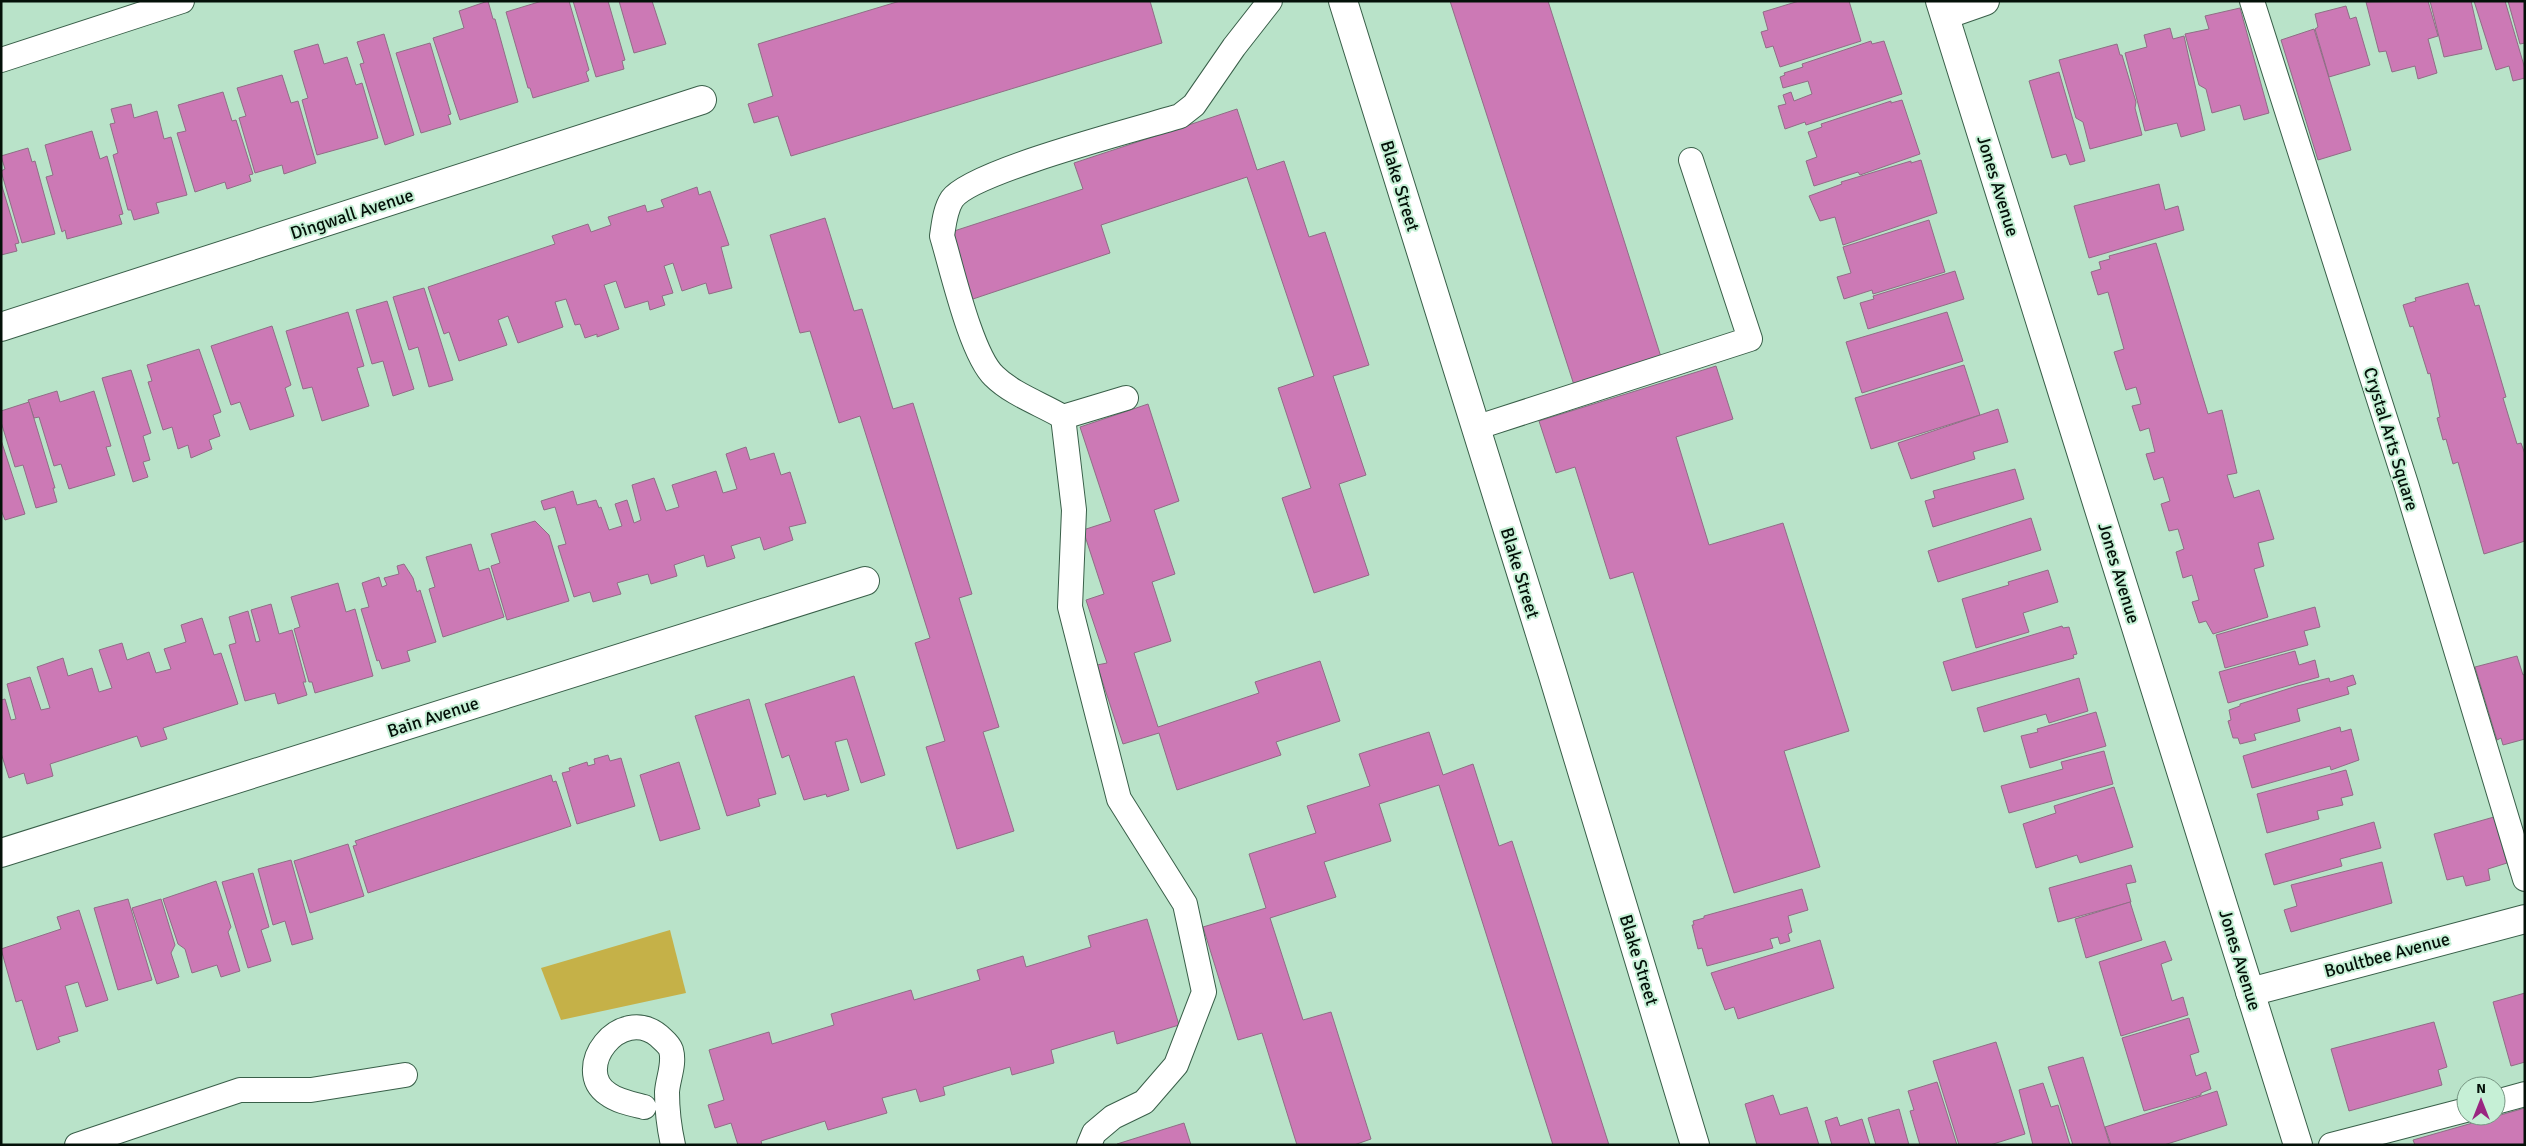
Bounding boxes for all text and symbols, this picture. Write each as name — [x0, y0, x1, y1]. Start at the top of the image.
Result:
street label: Jones Avenue — [1972, 133, 2024, 239]
street label: Blake Street — [1376, 138, 1424, 234]
street label: Dingwall Avenue — [288, 184, 416, 244]
street label: Crystal Arts Square — [2359, 365, 2423, 513]
street label: Jones Avenue — [2093, 520, 2145, 626]
street label: Blake Street — [1496, 525, 1544, 621]
street label: Bain Avenue — [384, 692, 482, 742]
street label: Jones Avenue — [2214, 907, 2266, 1013]
street label: Blake Street — [1615, 912, 1663, 1008]
street label: Boultbee Avenue — [2322, 928, 2452, 982]
north arrow — [2456, 1076, 2506, 1126]
text: N — [2476, 1080, 2486, 1097]

